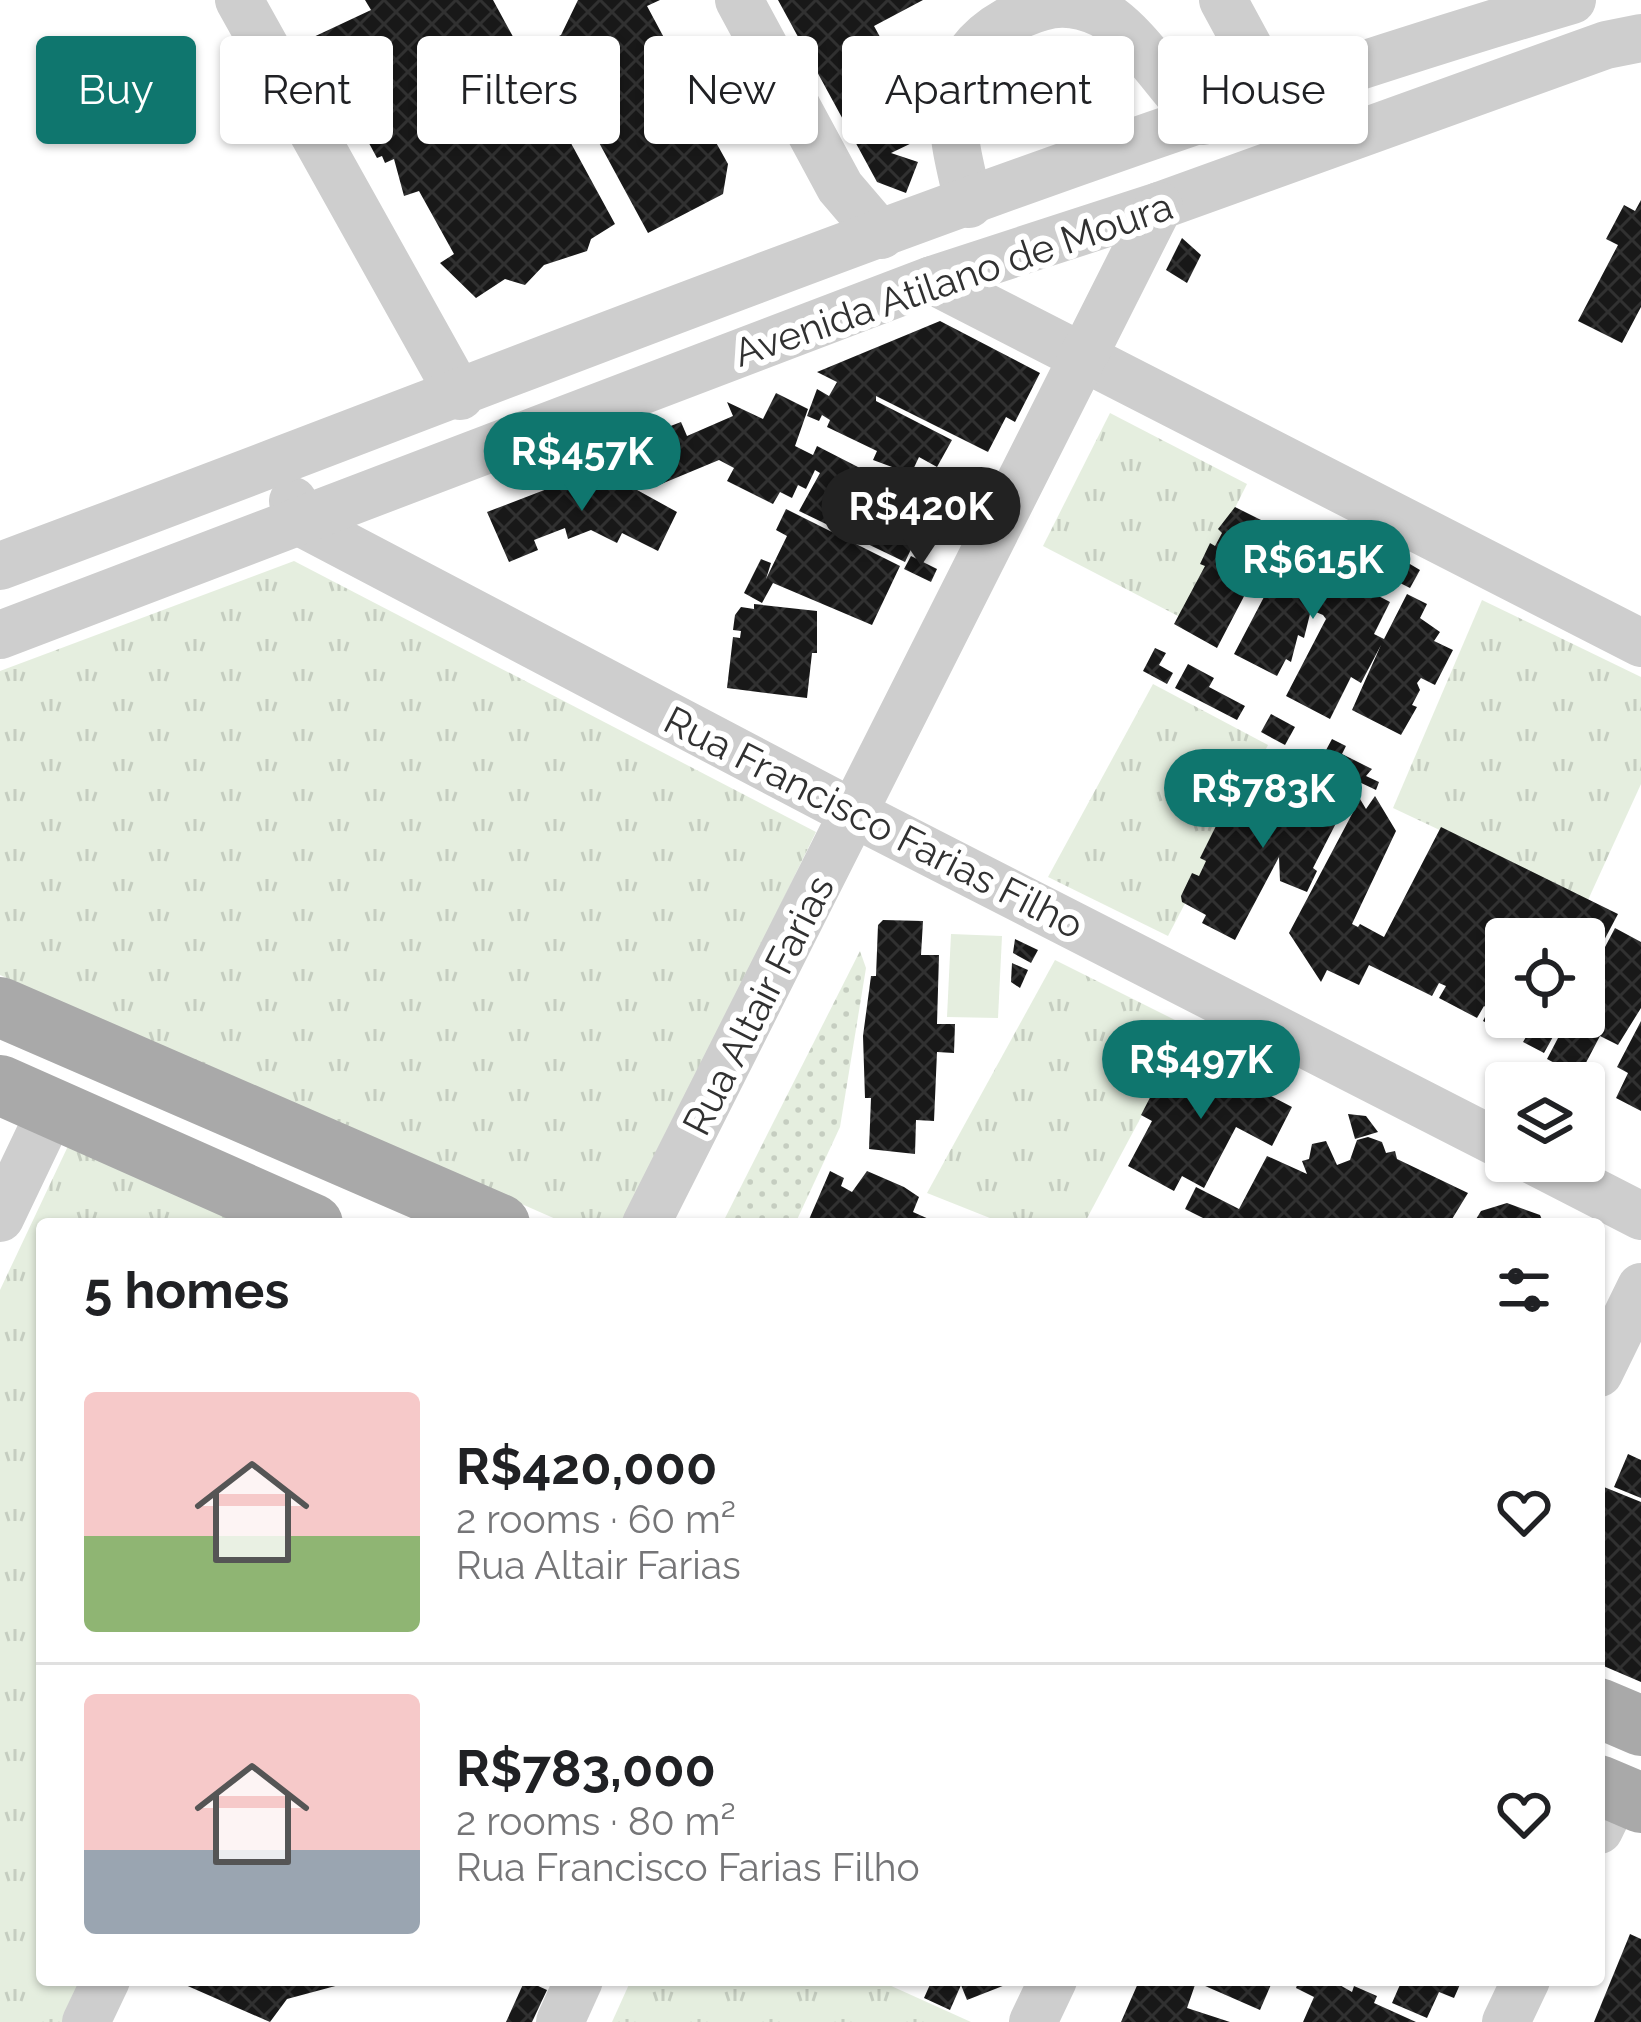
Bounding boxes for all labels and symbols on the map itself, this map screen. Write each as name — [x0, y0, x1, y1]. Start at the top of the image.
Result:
street label: Avenida Atilano de Moura — [728, 182, 1178, 376]
pin: R$457K — [484, 412, 680, 514]
pin: R$420K — [823, 467, 1019, 569]
pin: R$615K — [1215, 520, 1411, 622]
street label: Rua Francisco Farias Filho — [657, 696, 1091, 948]
pin: R$783K — [1165, 749, 1361, 851]
street label: Rua Altair Farias — [673, 868, 843, 1142]
pin: R$497K — [1103, 1020, 1299, 1122]

